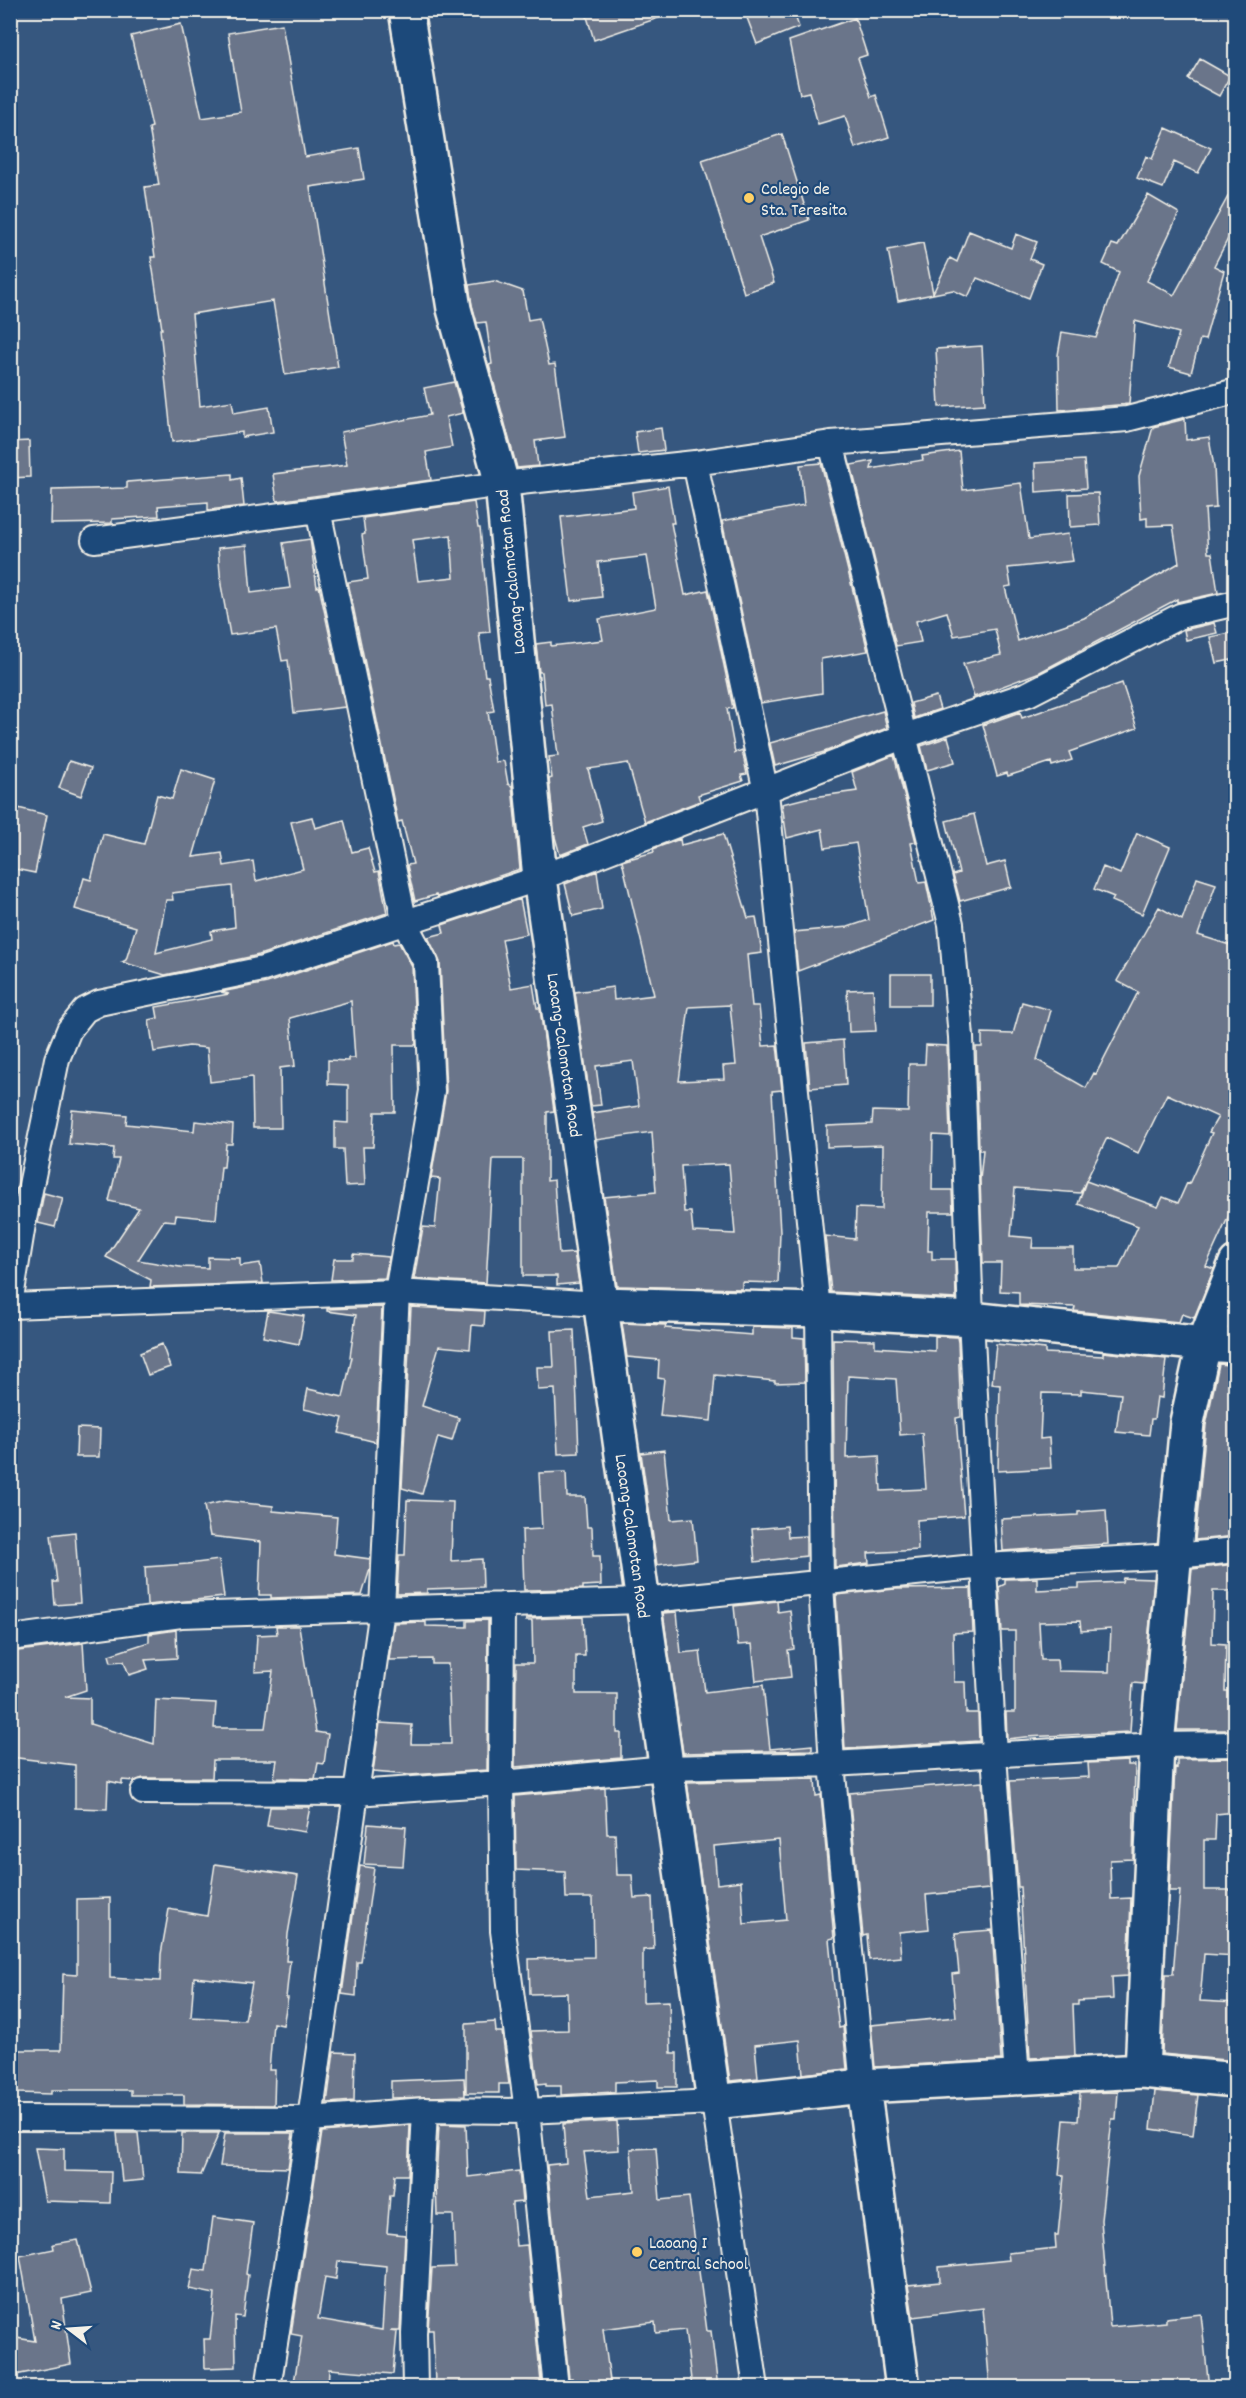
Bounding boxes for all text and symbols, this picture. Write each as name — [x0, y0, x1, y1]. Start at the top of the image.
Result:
place label: Colegio de Sta. Teresita — [761, 178, 847, 224]
marker: Colegio de Sta. Teresita — [742, 191, 756, 205]
street label: Laoang-Calomotan Road — [491, 488, 534, 655]
street label: Laoang-Calomotan Road — [539, 972, 586, 1139]
street label: Laoang-Calomotan Road — [607, 1453, 654, 1620]
place label: Laoang I Central School — [649, 2232, 749, 2278]
marker: Laoang I Central School — [630, 2245, 644, 2259]
north arrow — [39, 2299, 99, 2359]
text: N — [45, 2318, 69, 2332]

